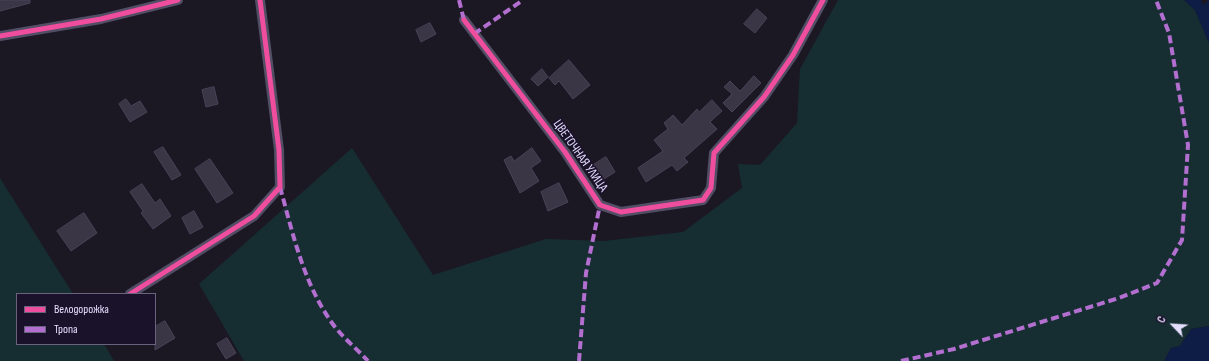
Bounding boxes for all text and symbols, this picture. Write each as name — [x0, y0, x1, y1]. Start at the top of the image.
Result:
street label: ЦВЕТОЧНАЯ УЛИЦА — [549, 117, 611, 195]
legend — [16, 293, 156, 345]
text: Велодорожка — [54, 302, 109, 317]
north arrow — [1153, 305, 1193, 345]
text: С — [1155, 314, 1169, 325]
text: Тропа — [54, 322, 78, 337]

